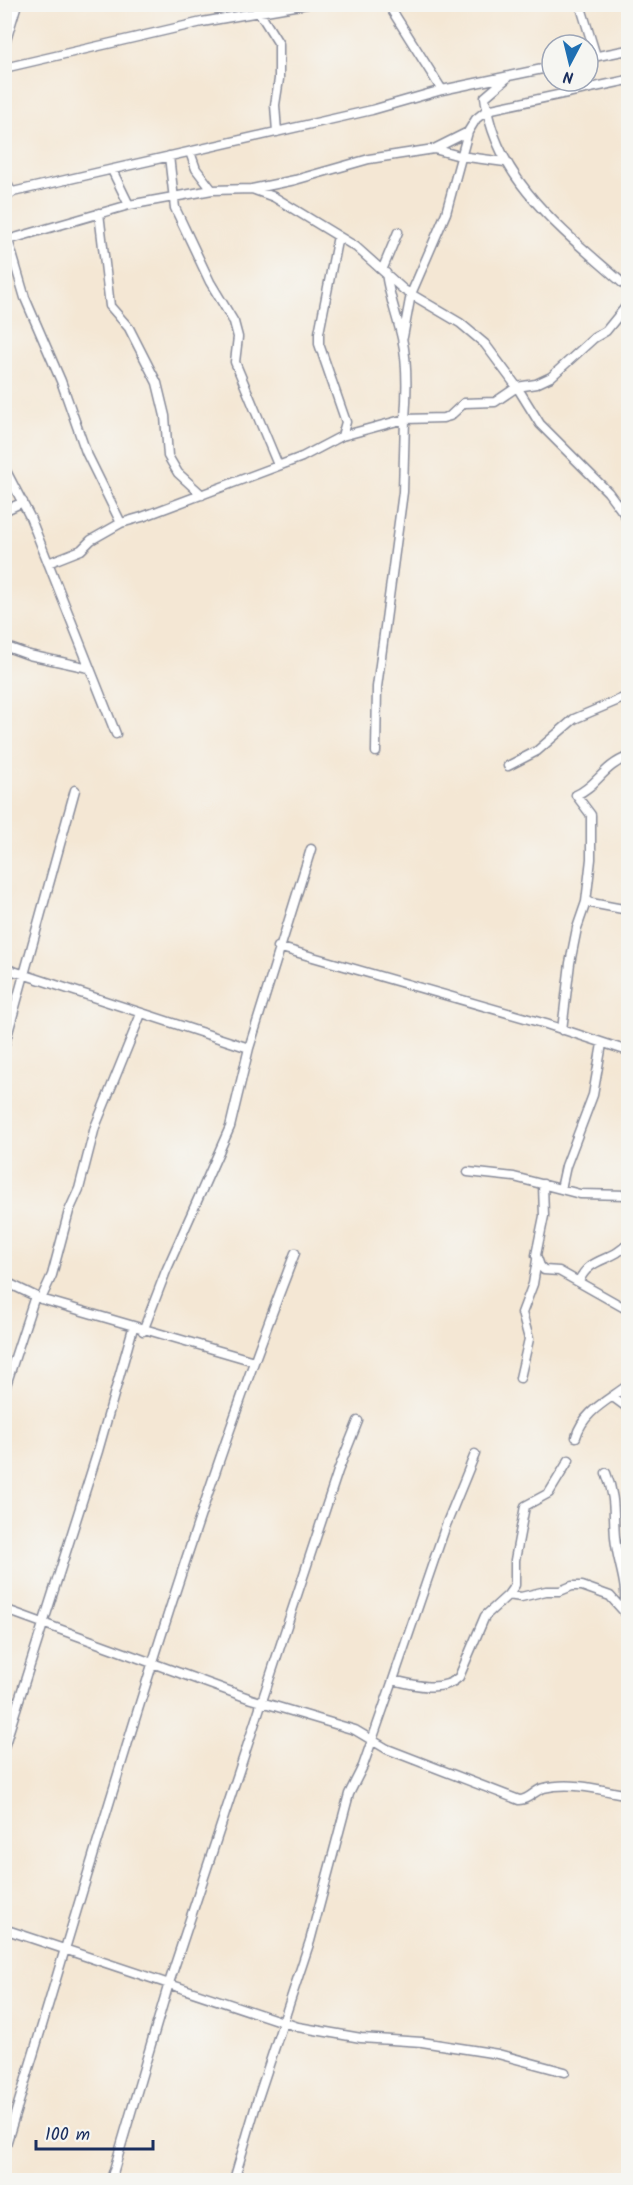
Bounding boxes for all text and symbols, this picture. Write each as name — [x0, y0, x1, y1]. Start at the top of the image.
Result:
north arrow — [540, 33, 600, 93]
text: N — [562, 63, 575, 89]
scale bar — [36, 2113, 153, 2151]
text: 100 m — [45, 2121, 90, 2150]

